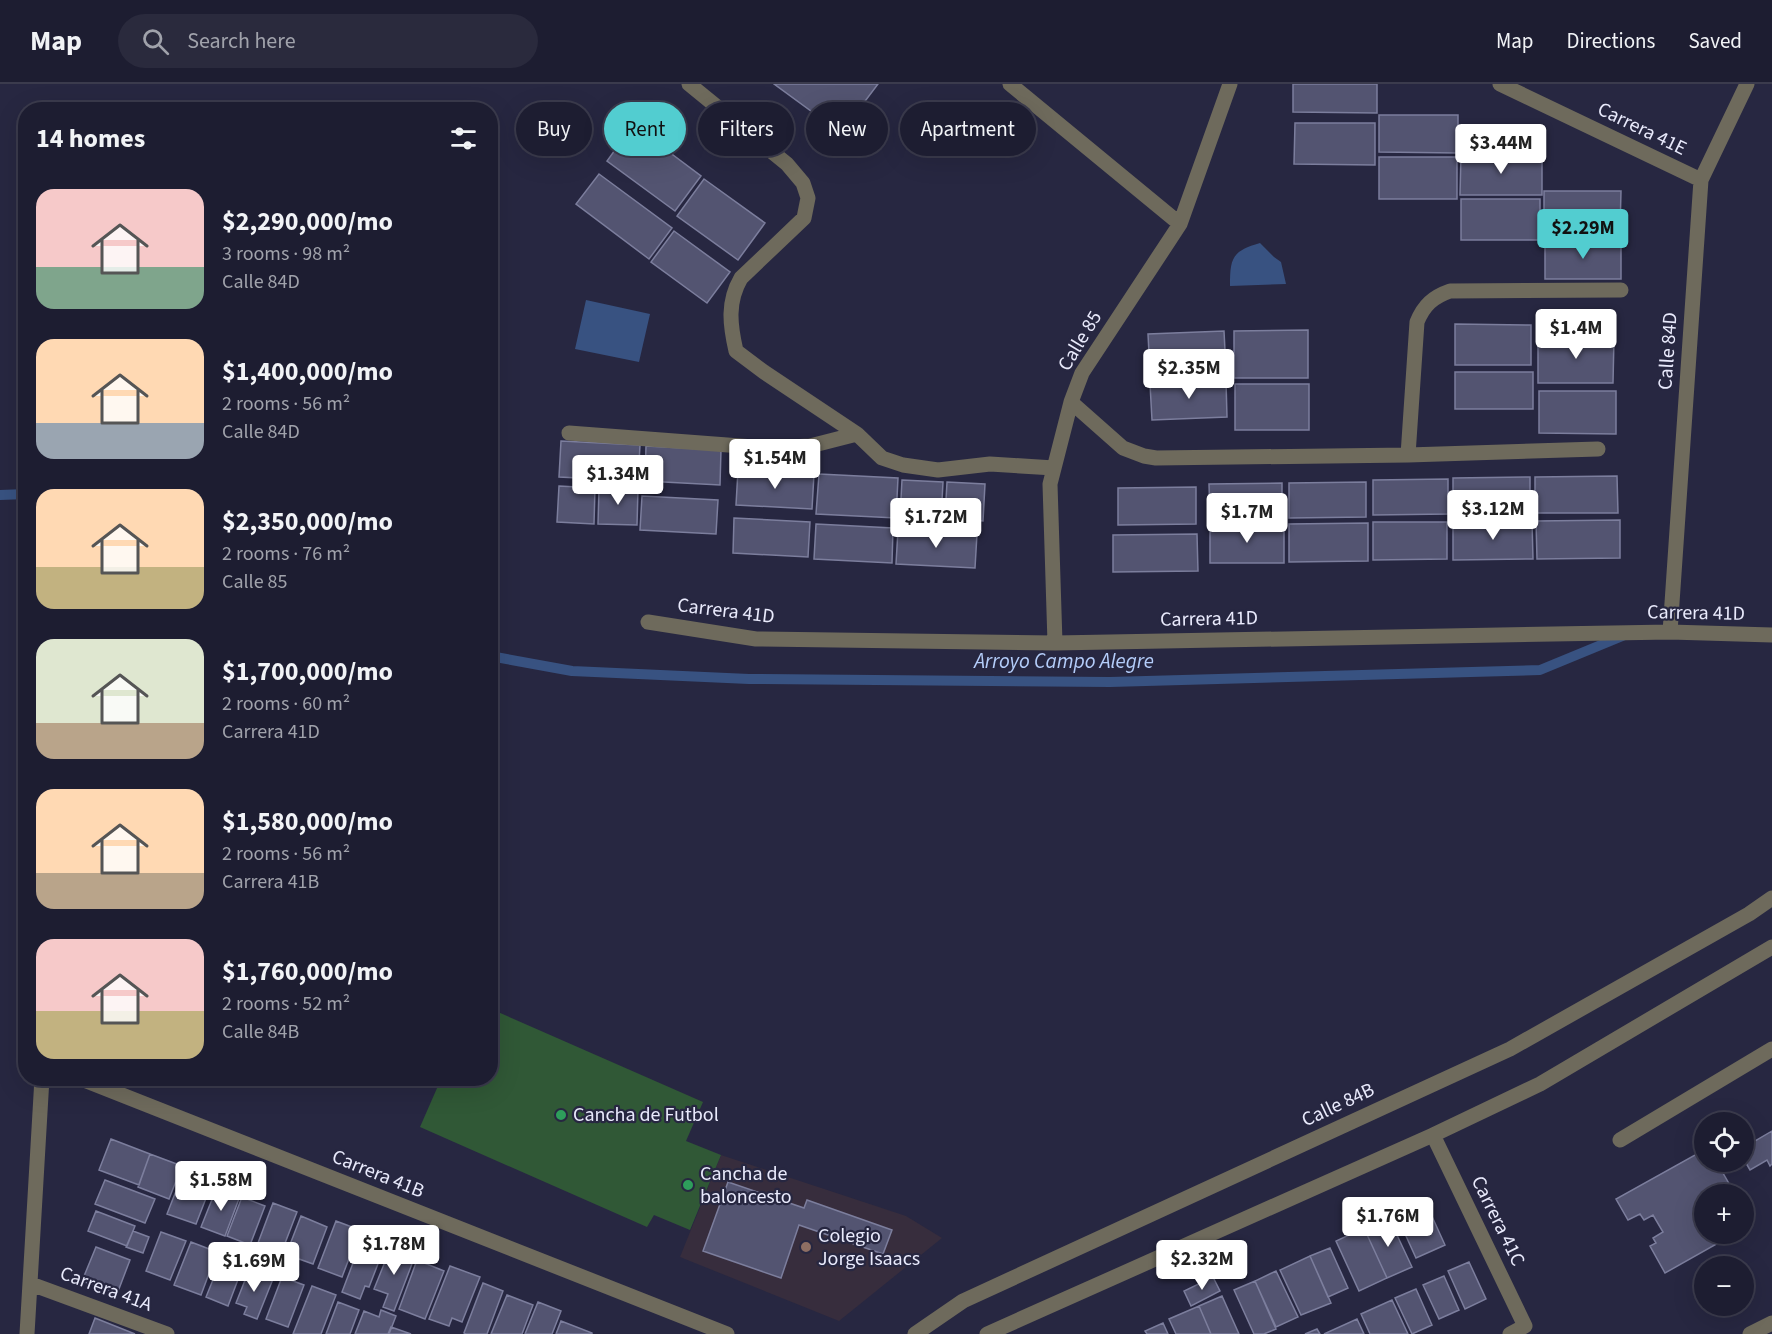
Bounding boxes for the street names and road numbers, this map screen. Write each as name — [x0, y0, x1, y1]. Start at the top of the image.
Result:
street label: Carrera 41E — [1593, 95, 1691, 163]
street label: Calle 85 — [1051, 306, 1109, 376]
street label: Calle 84D — [1651, 311, 1685, 391]
street label: Carrera 41D — [676, 591, 776, 631]
street label: Carrera 41D — [1647, 598, 1745, 628]
street label: Carrera 41D — [1160, 604, 1258, 634]
street label: Calle 84B — [1297, 1076, 1379, 1134]
street label: Carrera 41B — [328, 1143, 428, 1205]
street label: Carrera 41C — [1464, 1171, 1532, 1271]
street label: Carrera 41A — [56, 1259, 156, 1319]

